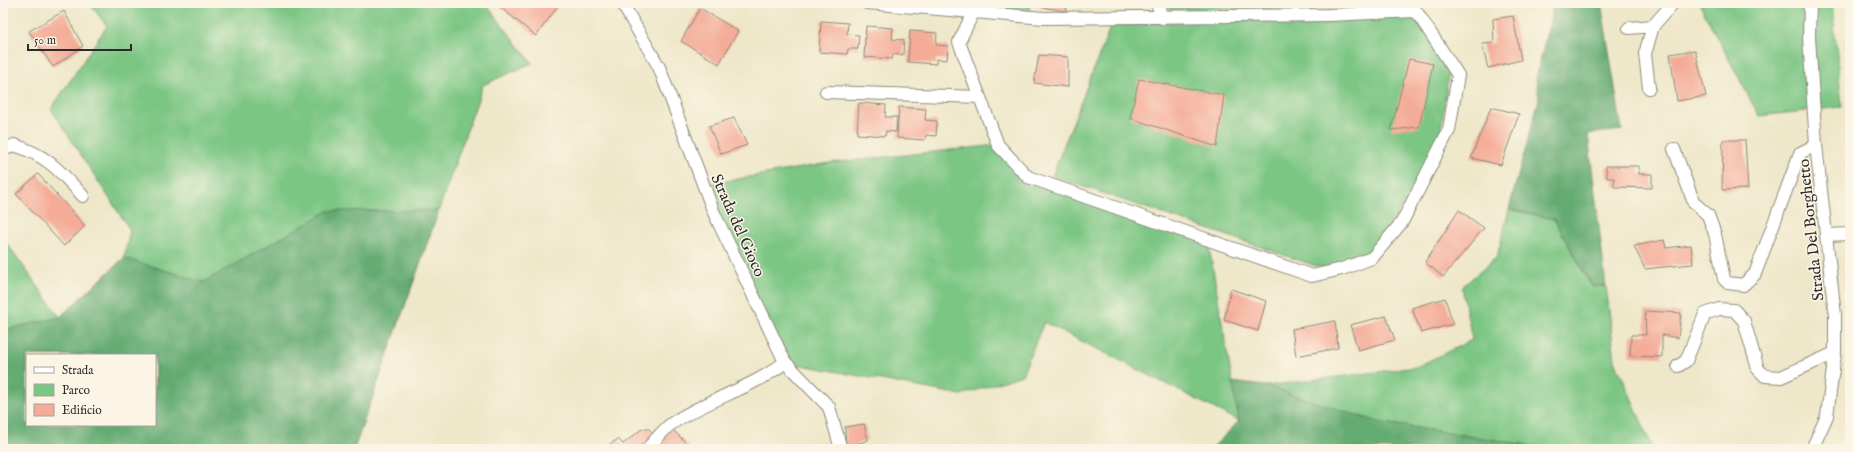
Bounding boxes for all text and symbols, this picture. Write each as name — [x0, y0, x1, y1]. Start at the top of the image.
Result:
scale bar — [28, 26, 131, 52]
text: 50 m — [34, 33, 56, 48]
street label: Strada Del Borghetto — [1795, 157, 1829, 302]
street label: Strada del Gioco — [706, 171, 769, 281]
legend — [26, 354, 156, 426]
text: Strada — [62, 363, 94, 378]
text: Parco — [62, 383, 91, 398]
text: Edificio — [62, 403, 102, 418]

